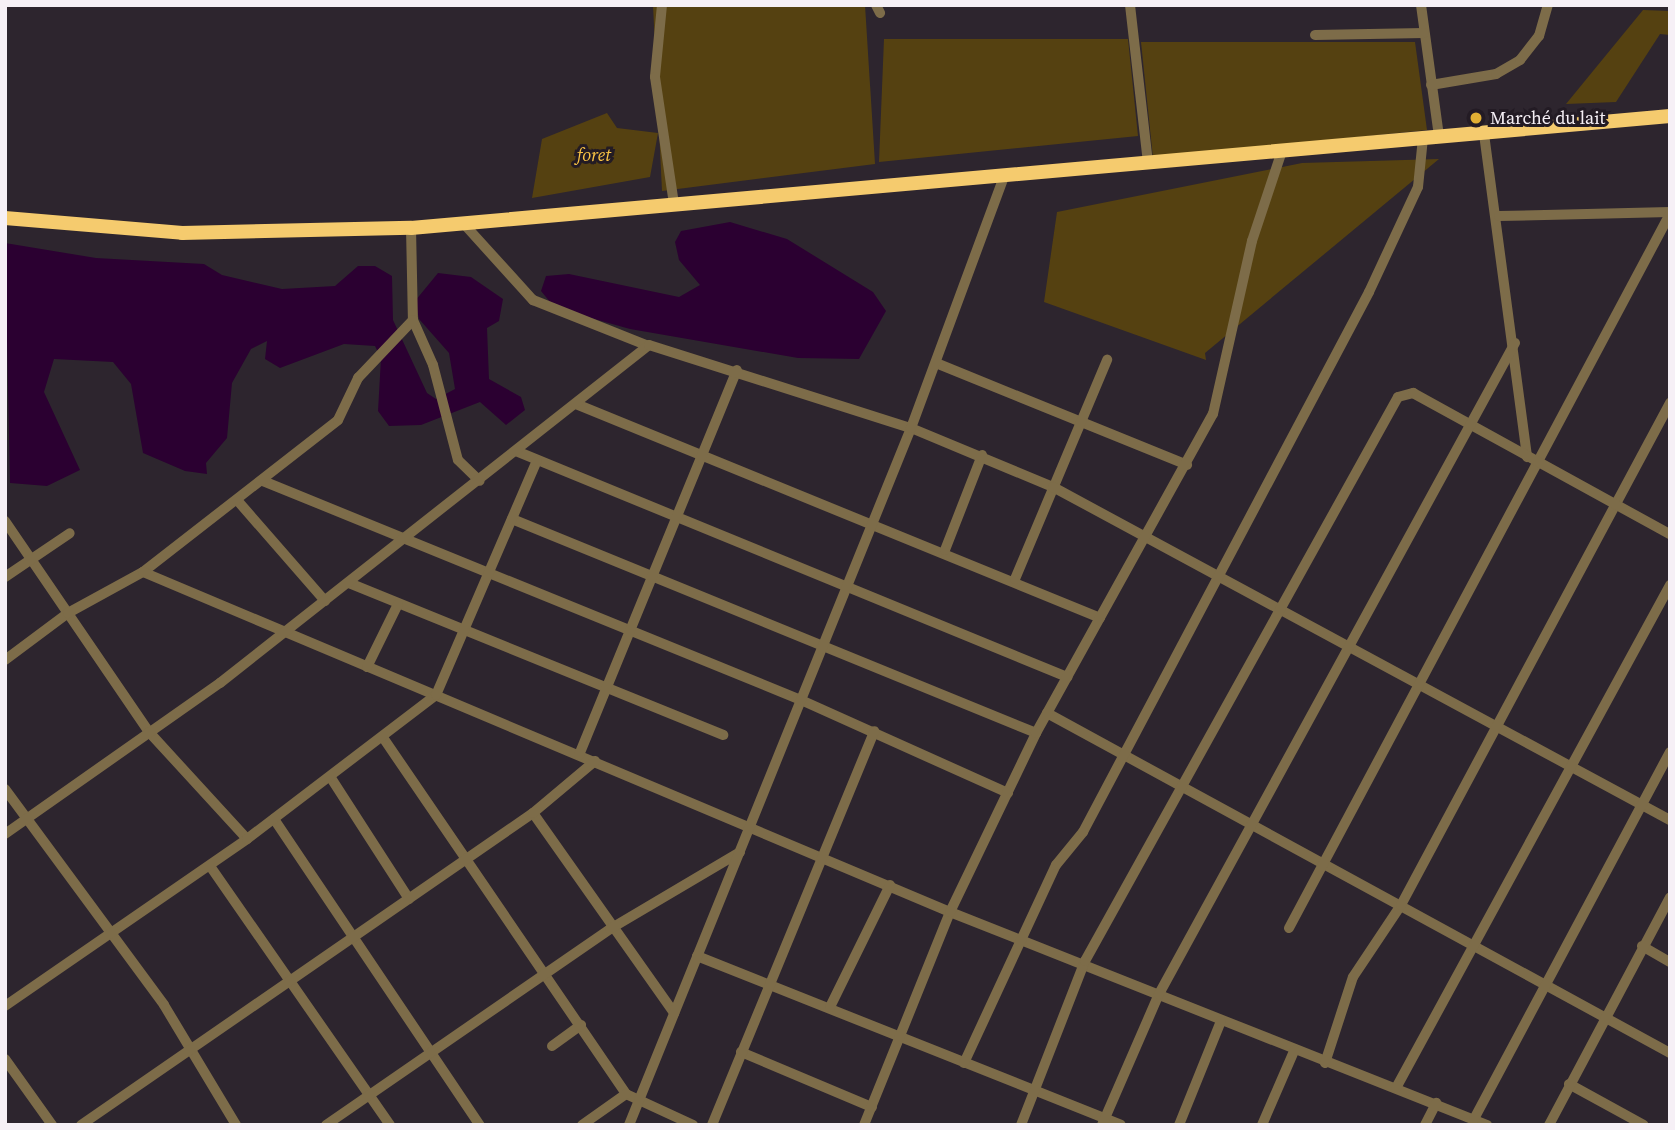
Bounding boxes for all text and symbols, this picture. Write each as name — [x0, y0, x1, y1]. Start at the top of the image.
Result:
place label: Marché du lait — [1490, 107, 1605, 129]
marker: Marché du lait — [1468, 110, 1484, 126]
park label: foret — [577, 144, 611, 166]

